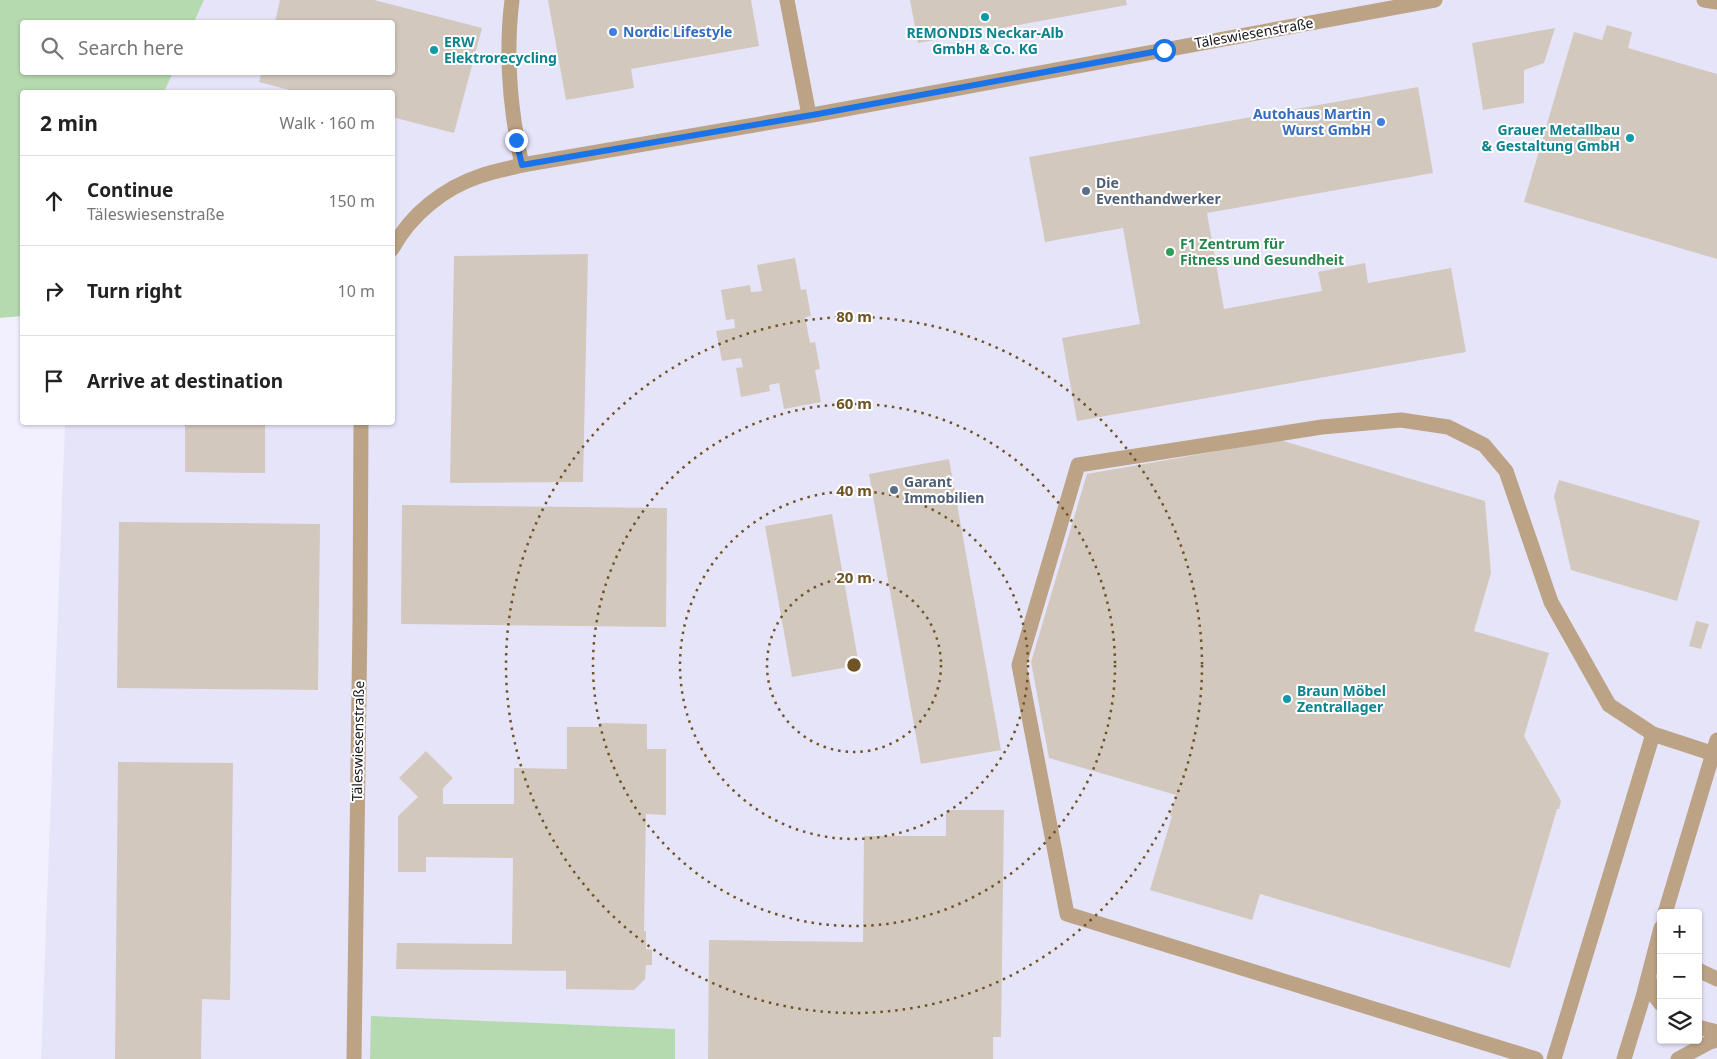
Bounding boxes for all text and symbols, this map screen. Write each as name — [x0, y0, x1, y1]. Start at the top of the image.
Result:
marker: REMONDIS Neckar-Alb GmbH & Co. KG — [979, 11, 991, 23]
street label: Täleswiesenstraße — [1193, 13, 1315, 52]
search box — [20, 20, 395, 75]
place label: Nordic Lifestyle — [623, 22, 732, 41]
place label: REMONDIS Neckar-Alb GmbH & Co. KG — [906, 23, 1064, 58]
marker: Nordic Lifestyle — [607, 26, 619, 38]
place label: ERW Elektrorecycling — [444, 32, 557, 67]
icon: search — [38, 34, 66, 62]
text: Search here — [78, 35, 184, 61]
route start — [1153, 39, 1176, 62]
marker: ERW Elektrorecycling — [428, 44, 440, 56]
place label: Autohaus Martin Wurst GmbH — [1253, 104, 1371, 139]
text: 2 min — [40, 109, 98, 137]
text: Walk · 160 m — [280, 112, 375, 134]
marker: Autohaus Martin Wurst GmbH — [1375, 116, 1387, 128]
place label: Grauer Metallbau & Gestaltung GmbH — [1482, 120, 1620, 155]
route end — [505, 129, 528, 152]
marker: Grauer Metallbau & Gestaltung GmbH — [1624, 132, 1636, 144]
place label: Die Eventhandwerker — [1096, 173, 1221, 208]
text: Continue — [87, 177, 173, 203]
marker: Die Eventhandwerker — [1080, 185, 1092, 197]
icon: ahead — [40, 187, 68, 215]
text: 150 m — [328, 190, 375, 212]
text: Täleswiesenstraße — [87, 203, 225, 225]
place label: F1 Zentrum für Fitness und Gesundheit — [1180, 234, 1344, 269]
marker: F1 Zentrum für Fitness und Gesundheit — [1164, 246, 1176, 258]
icon: right — [40, 277, 68, 305]
text: Turn right — [87, 278, 182, 304]
text: 10 m — [338, 280, 375, 302]
text: 80 m — [836, 306, 872, 326]
icon: arrive — [40, 367, 68, 395]
text: Arrive at destination — [87, 368, 283, 394]
text: 60 m — [836, 393, 872, 413]
place label: Garant Immobilien — [904, 472, 984, 507]
text: 40 m — [836, 480, 872, 500]
marker: Garant Immobilien — [888, 484, 900, 496]
text: 20 m — [836, 567, 872, 587]
centre of rings — [845, 656, 863, 674]
street label: Täleswiesenstraße — [347, 681, 368, 801]
place label: Braun Möbel Zentrallager — [1297, 681, 1386, 716]
marker: Braun Möbel Zentrallager — [1281, 693, 1293, 705]
map controls — [1657, 909, 1702, 1044]
button: + — [1657, 909, 1702, 954]
button: − — [1657, 954, 1702, 999]
button: layers — [1657, 999, 1702, 1044]

